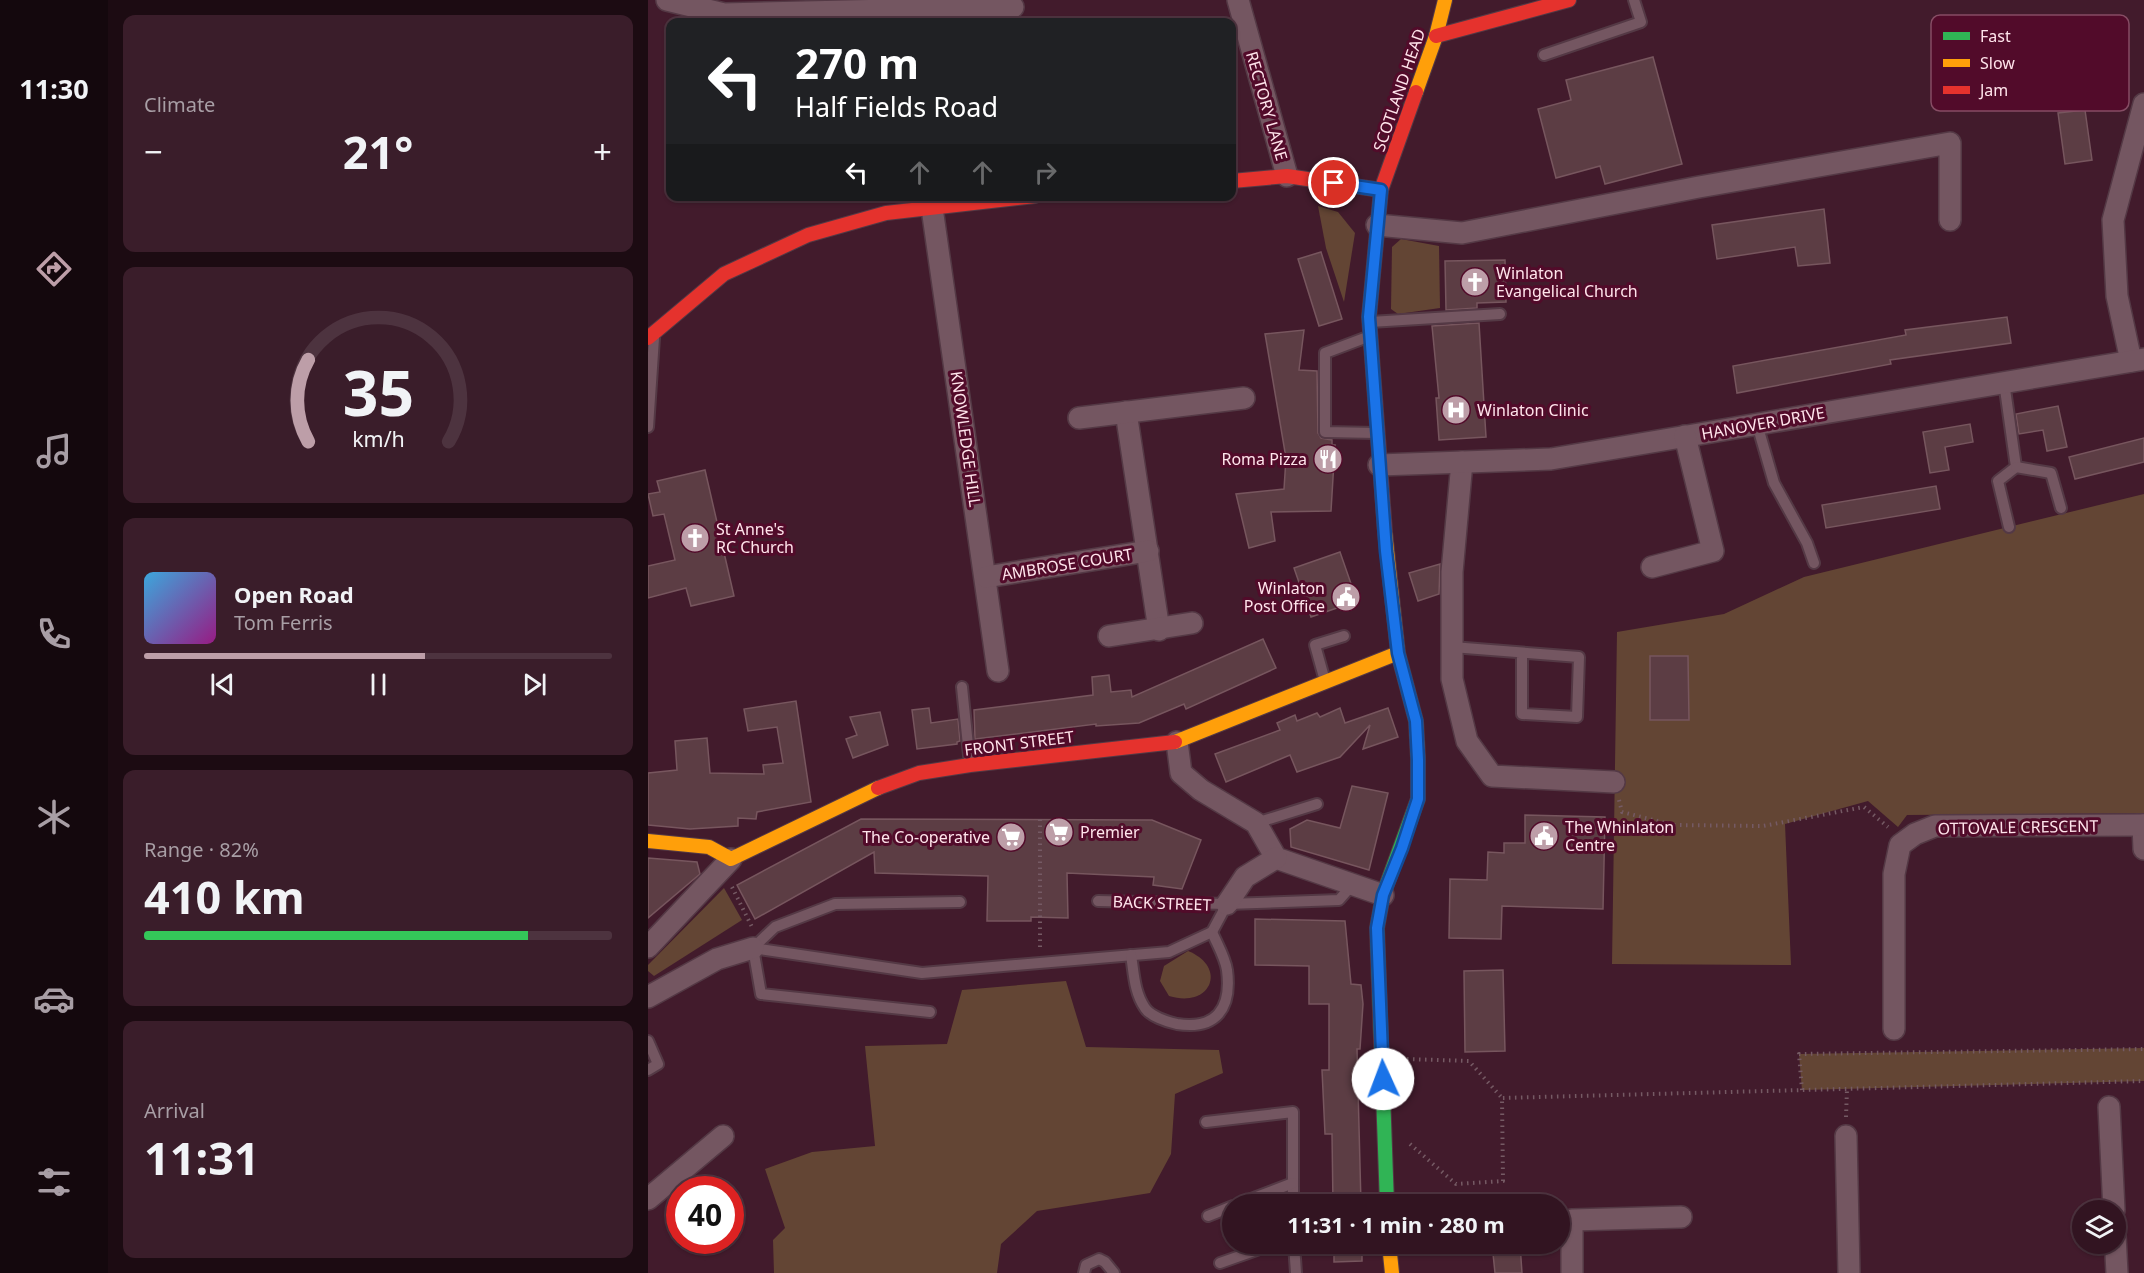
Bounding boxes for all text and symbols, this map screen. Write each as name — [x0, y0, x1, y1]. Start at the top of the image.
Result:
legend — [1931, 15, 2129, 111]
text: Fast — [1980, 25, 2011, 47]
street label: SCOTLAND HEAD — [1368, 26, 1430, 154]
text: 270 m — [795, 34, 919, 91]
icon: left — [696, 42, 774, 120]
street label: RECTORY LANE — [1241, 49, 1293, 163]
text: Slow — [1980, 52, 2015, 74]
text: 11:30 — [19, 70, 89, 107]
text: Jam — [1978, 79, 2008, 101]
text: Half Fields Road — [795, 88, 998, 125]
text: Climate — [144, 91, 215, 118]
text: 21° — [343, 121, 413, 182]
text: − — [144, 129, 163, 174]
text: + — [593, 129, 612, 174]
icon: left — [840, 156, 873, 189]
icon: ahead — [903, 156, 936, 189]
icon: ahead — [966, 156, 999, 189]
icon: right — [1029, 156, 1062, 189]
pin — [1308, 157, 1359, 208]
icon: arrive — [1317, 166, 1350, 199]
icon: directions — [33, 248, 75, 290]
place label: Winlaton Evangelical Church — [1496, 262, 1638, 302]
church icon: Winlaton Evangelical Church — [1459, 266, 1491, 298]
text: 35 — [342, 349, 414, 434]
street label: KNOWLEDGE HILL — [946, 370, 986, 508]
hospital icon: Winlaton Clinic — [1440, 394, 1472, 426]
place label: Winlaton Clinic — [1477, 399, 1589, 421]
street label: HANOVER DRIVE — [1700, 401, 1826, 445]
text: km/h — [352, 424, 404, 453]
icon: music — [33, 430, 75, 472]
restaurant icon: Roma Pizza — [1312, 443, 1344, 475]
place label: Roma Pizza — [1221, 448, 1307, 470]
place label: St Anne's RC Church — [716, 518, 794, 558]
church icon: St Anne's RC Church — [679, 522, 711, 554]
street label: AMBROSE COURT — [1000, 543, 1134, 585]
place label: Winlaton Post Office — [1244, 577, 1325, 617]
text: Open Road — [234, 579, 354, 609]
public building icon: Winlaton Post Office — [1330, 581, 1362, 613]
text: Tom Ferris — [234, 609, 333, 636]
icon: phone — [33, 613, 75, 655]
icon: previous — [206, 668, 239, 701]
icon: pause — [362, 668, 395, 701]
icon: next — [518, 668, 551, 701]
street label: FRONT STREET — [963, 725, 1075, 761]
icon: climate — [33, 796, 75, 838]
street label: OTTOVALE CRESCENT — [1938, 815, 2099, 839]
supermarket icon: Premier — [1043, 816, 1075, 848]
place label: The Whinlaton Centre — [1565, 816, 1674, 856]
public building icon: The Whinlaton Centre — [1528, 820, 1560, 852]
supermarket icon: The Co-operative — [995, 821, 1027, 853]
place label: Premier — [1080, 821, 1140, 843]
place label: The Co-operative — [862, 826, 990, 848]
text: Range · 82% — [144, 836, 259, 863]
text: 410 km — [144, 866, 305, 927]
street label: BACK STREET — [1112, 890, 1212, 916]
icon: car — [33, 978, 75, 1020]
position arrow — [1351, 1047, 1415, 1111]
text: Arrival — [144, 1097, 205, 1124]
text: 11:31 — [144, 1127, 260, 1188]
icon: filters — [33, 1161, 75, 1203]
speed limit sign: 40 — [666, 1176, 744, 1254]
map controls — [2072, 1200, 2126, 1254]
button: layers — [2072, 1200, 2126, 1254]
text: 11:31 · 1 min · 280 m — [1287, 1209, 1505, 1239]

